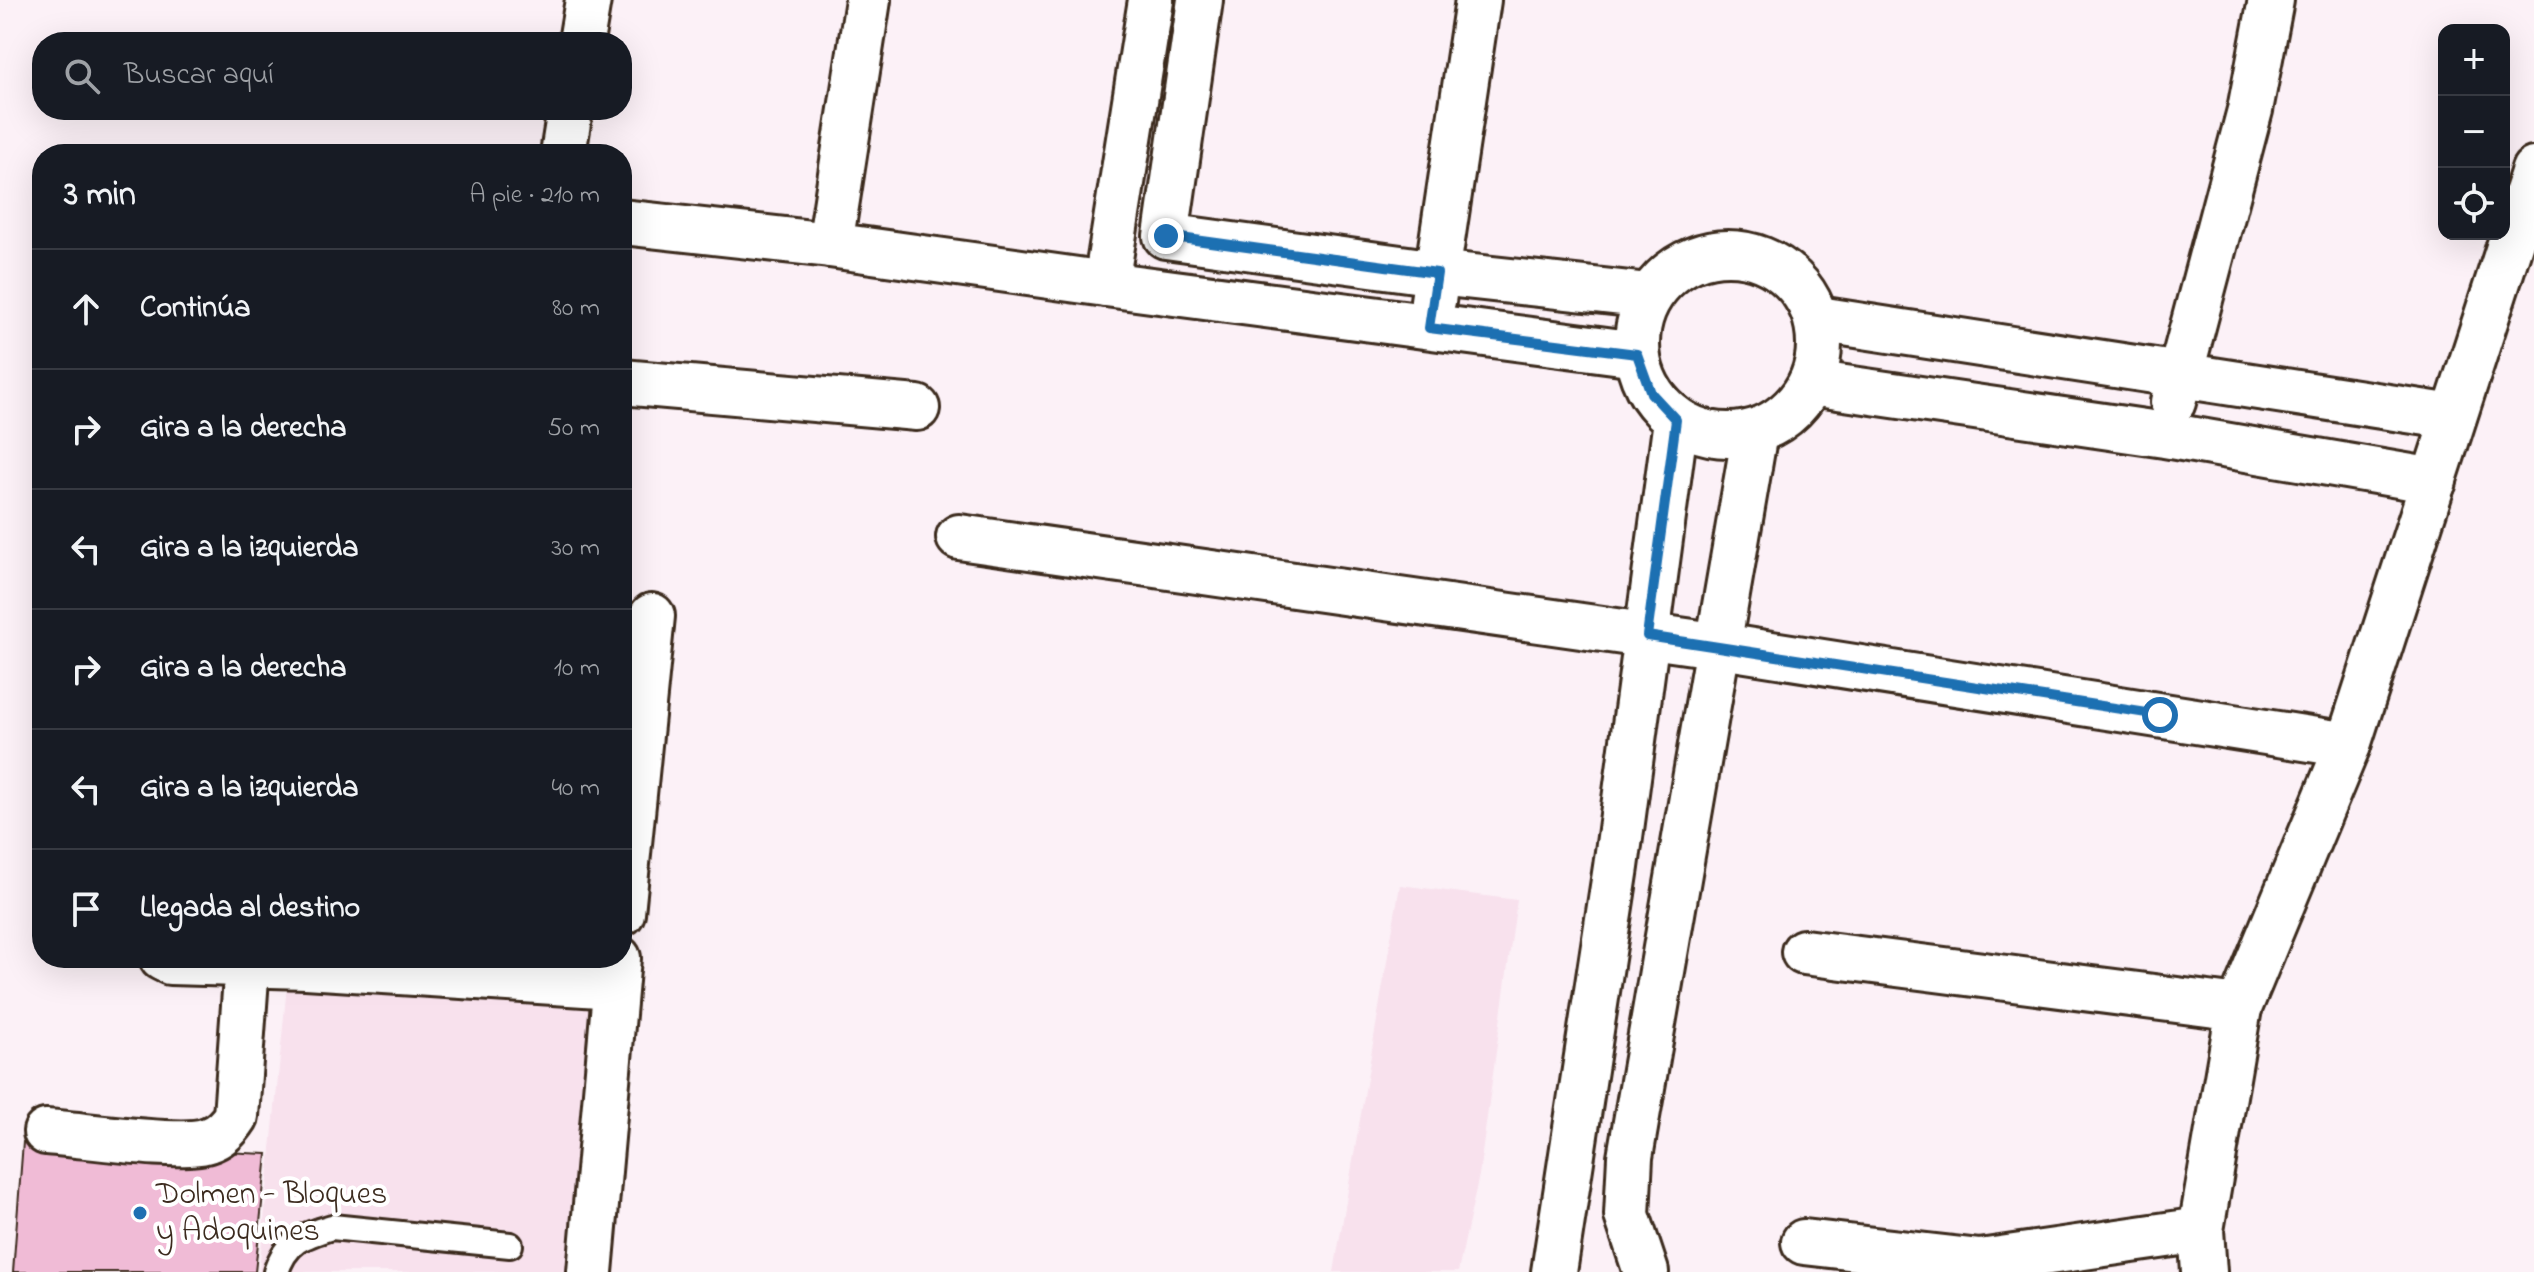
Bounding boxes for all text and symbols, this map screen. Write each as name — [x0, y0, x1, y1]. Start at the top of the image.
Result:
map controls — [2438, 24, 2510, 240]
button: + — [2438, 24, 2510, 96]
search box — [32, 32, 632, 120]
icon: search — [60, 54, 104, 98]
text: Buscar aquí — [124, 54, 274, 98]
button: − — [2438, 96, 2510, 168]
button: locate — [2438, 168, 2510, 240]
text: 3 min — [64, 171, 136, 221]
text: A pie · 210 m — [469, 177, 600, 215]
route end — [1148, 218, 1184, 254]
icon: ahead — [64, 287, 108, 331]
text: Continúa — [140, 287, 250, 331]
text: 80 m — [552, 290, 600, 328]
icon: right — [64, 407, 108, 451]
text: Gira a la derecha — [140, 407, 346, 451]
text: 50 m — [547, 410, 600, 448]
icon: left — [64, 527, 108, 571]
text: Gira a la izquierda — [140, 527, 358, 571]
text: 30 m — [551, 530, 600, 568]
icon: right — [64, 647, 108, 691]
text: Gira a la derecha — [140, 647, 346, 691]
text: 10 m — [554, 650, 600, 688]
route start — [2142, 697, 2178, 733]
icon: left — [64, 767, 108, 811]
text: Gira a la izquierda — [140, 767, 358, 811]
text: 40 m — [551, 770, 600, 808]
icon: arrive — [64, 887, 108, 931]
text: Llegada al destino — [140, 887, 360, 931]
place label: Dolmen - Bloques y Adoquines — [155, 1172, 387, 1256]
marker: Dolmen - Bloques y Adoquines — [131, 1204, 149, 1222]

